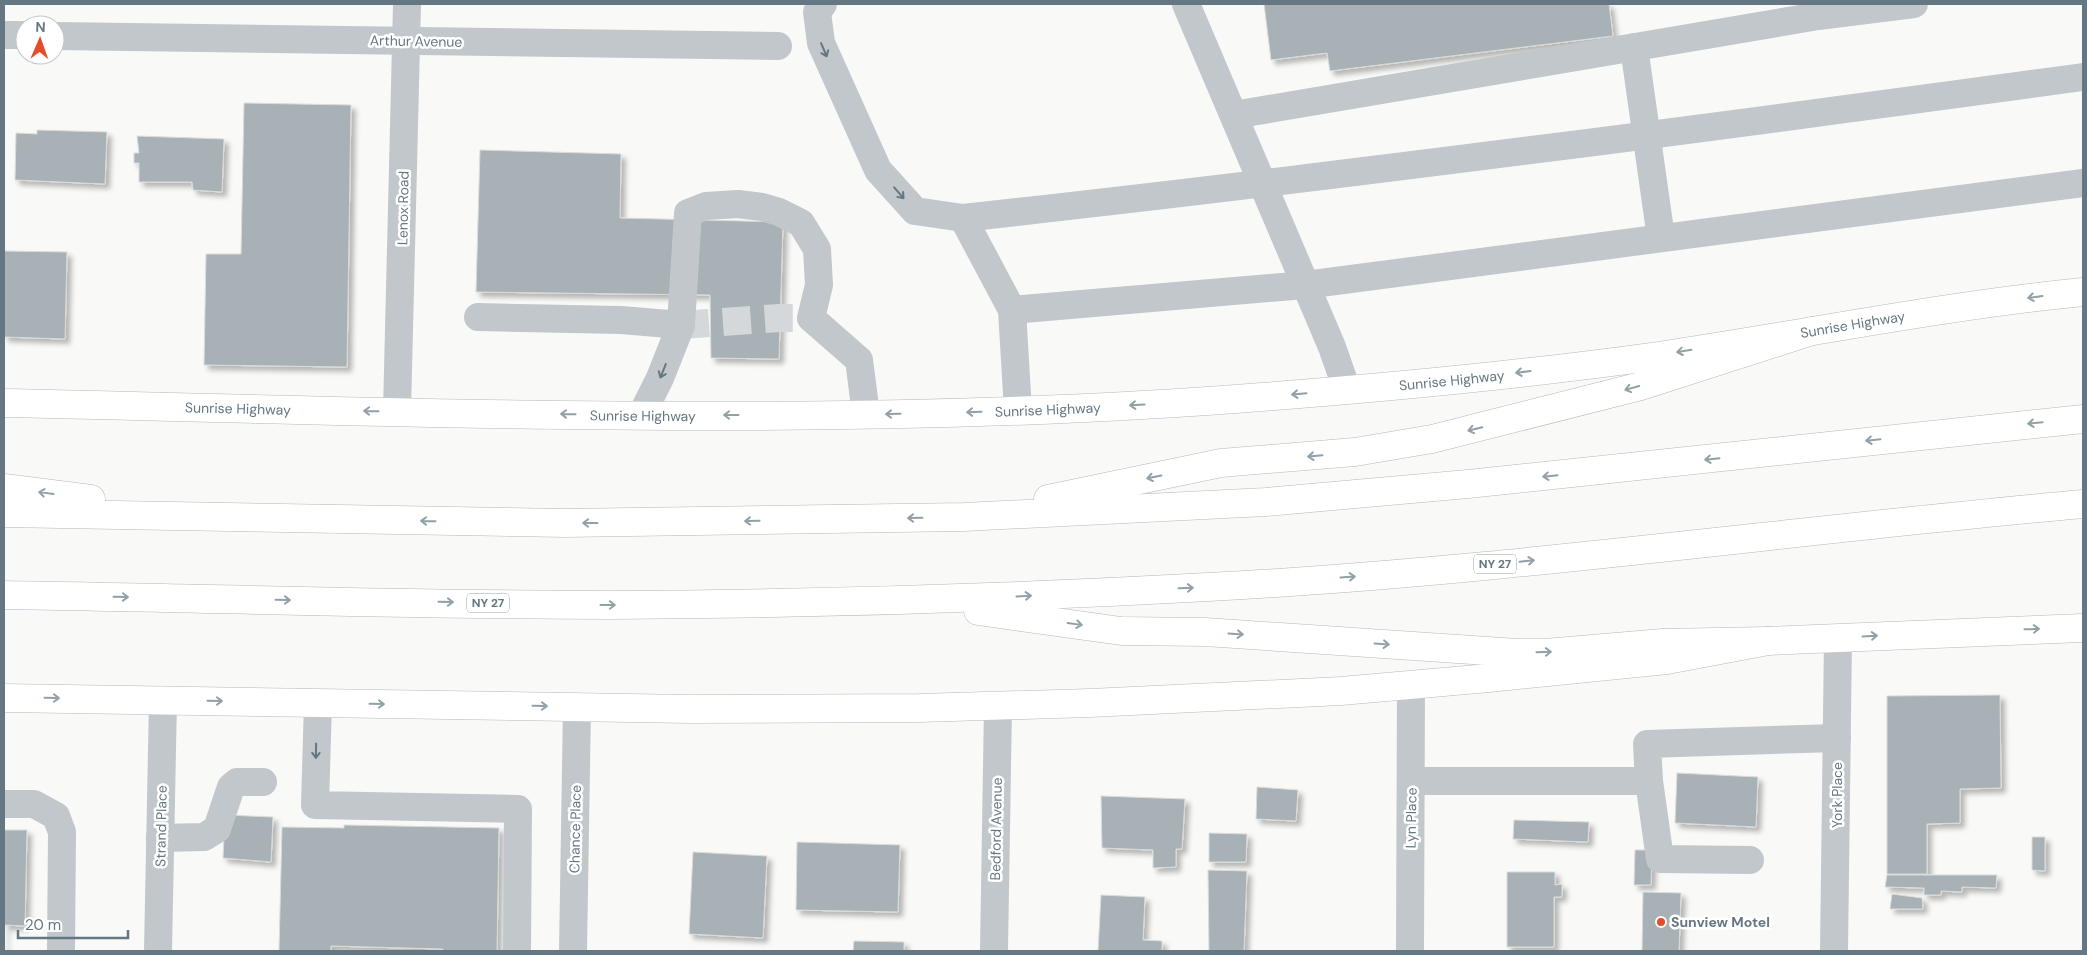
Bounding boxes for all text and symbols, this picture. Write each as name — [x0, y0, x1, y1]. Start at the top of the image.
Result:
north arrow — [15, 15, 65, 65]
text: N — [35, 18, 46, 36]
street label: Arthur Avenue — [370, 31, 462, 51]
one-way arrow — [820, 42, 829, 57]
street label: Lenox Road — [393, 171, 413, 245]
one-way arrow — [893, 186, 904, 199]
one-way arrow — [2027, 292, 2043, 302]
street label: Sunrise Highway — [1799, 307, 1907, 342]
one-way arrow — [1676, 347, 1692, 357]
one-way arrow — [658, 363, 667, 378]
street label: Sunrise Highway — [1398, 366, 1506, 394]
one-way arrow — [1515, 368, 1531, 378]
one-way arrow — [1624, 384, 1640, 393]
one-way arrow — [1291, 389, 1307, 399]
street label: Sunrise Highway — [185, 398, 291, 419]
street label: Sunrise Highway — [995, 398, 1101, 421]
one-way arrow — [1129, 400, 1145, 409]
one-way arrow — [363, 406, 379, 416]
street label: Sunrise Highway — [590, 406, 696, 425]
one-way arrow — [967, 408, 983, 417]
one-way arrow — [885, 409, 902, 419]
one-way arrow — [560, 410, 576, 419]
one-way arrow — [723, 410, 739, 420]
one-way arrow — [2027, 418, 2043, 428]
one-way arrow — [1467, 425, 1483, 434]
one-way arrow — [1865, 435, 1881, 445]
one-way arrow — [1307, 451, 1323, 461]
one-way arrow — [1704, 454, 1720, 464]
one-way arrow — [1542, 471, 1558, 481]
one-way arrow — [1147, 473, 1163, 482]
one-way arrow — [39, 488, 55, 498]
one-way arrow — [907, 513, 924, 523]
one-way arrow — [420, 516, 436, 525]
one-way arrow — [745, 516, 761, 526]
one-way arrow — [582, 518, 598, 528]
road number: NY 27 — [1474, 554, 1516, 574]
one-way arrow — [1519, 556, 1535, 566]
one-way arrow — [1340, 572, 1356, 582]
one-way arrow — [1178, 584, 1194, 593]
one-way arrow — [112, 592, 128, 602]
one-way arrow — [1015, 592, 1031, 601]
road number: NY 27 — [467, 594, 509, 612]
one-way arrow — [274, 595, 291, 605]
one-way arrow — [437, 598, 453, 607]
one-way arrow — [600, 600, 616, 610]
one-way arrow — [1066, 620, 1082, 630]
one-way arrow — [2024, 624, 2040, 634]
one-way arrow — [1228, 629, 1244, 638]
one-way arrow — [1861, 632, 1877, 641]
one-way arrow — [1374, 639, 1390, 648]
one-way arrow — [1536, 648, 1552, 657]
one-way arrow — [44, 694, 60, 703]
one-way arrow — [206, 696, 223, 706]
one-way arrow — [369, 699, 385, 709]
one-way arrow — [532, 701, 548, 711]
one-way arrow — [311, 743, 321, 759]
street label: York Place — [1828, 762, 1846, 828]
street label: Bedford Avenue — [986, 777, 1006, 881]
street label: Strand Place — [151, 785, 171, 867]
street label: Chance Place — [565, 785, 585, 873]
street label: Lyn Place — [1401, 787, 1421, 849]
scale bar — [18, 908, 128, 940]
place label: Sunview Motel — [1671, 913, 1770, 931]
text: 20 m — [25, 915, 61, 935]
marker: Sunview Motel — [1655, 916, 1667, 928]

